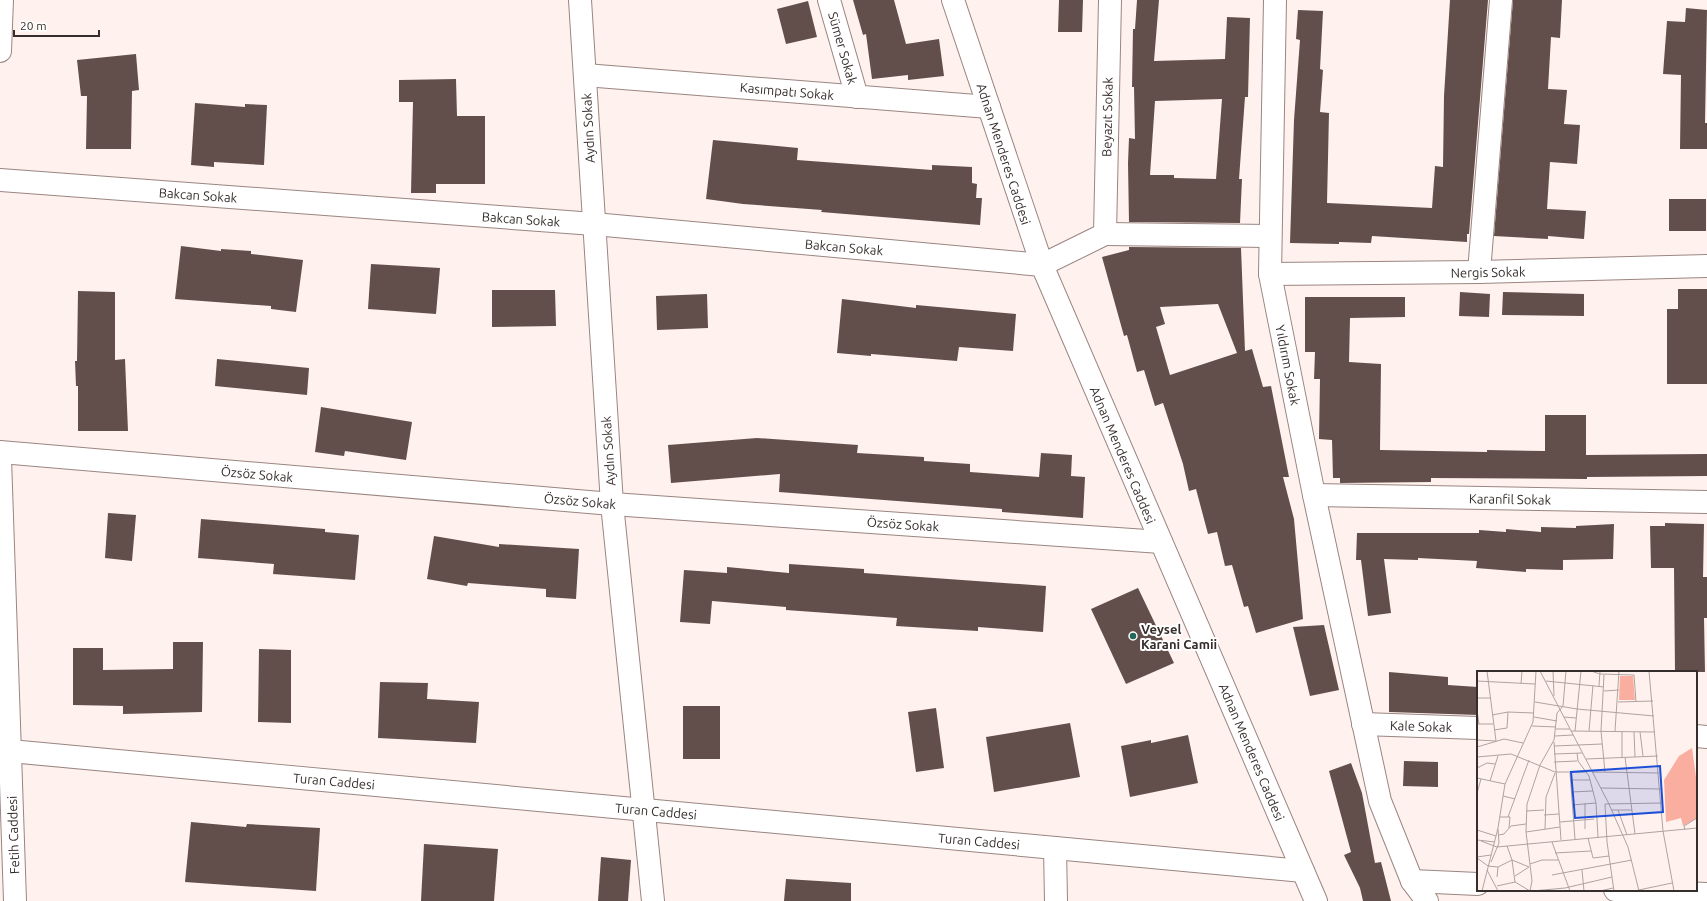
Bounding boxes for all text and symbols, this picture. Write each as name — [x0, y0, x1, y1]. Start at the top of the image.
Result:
street label: Sümer Sokak — [826, 10, 860, 86]
scale bar — [14, 12, 99, 38]
text: 20 m — [20, 19, 47, 32]
street label: Beyazıt Sokak — [1099, 77, 1115, 157]
street label: Kasımpatı Sokak — [739, 80, 835, 102]
street label: Adnan Menderes Caddesi — [975, 82, 1033, 226]
street label: Aydın Sokak — [579, 92, 597, 163]
street label: Bakcan Sokak — [158, 185, 238, 205]
street label: Bakcan Sokak — [481, 209, 561, 229]
street label: Bakcan Sokak — [804, 237, 884, 257]
street label: Nergis Sokak — [1450, 264, 1526, 280]
street label: Yıldırım Sokak — [1273, 323, 1303, 407]
street label: Adnan Menderes Caddesi — [1088, 384, 1158, 526]
street label: Aydın Sokak — [599, 415, 617, 486]
street label: Özsöz Sokak — [220, 463, 294, 484]
street label: Özsöz Sokak — [543, 490, 617, 511]
street label: Karanfil Sokak — [1469, 491, 1552, 507]
street label: Özsöz Sokak — [866, 513, 940, 534]
place label: Veysel Karani Camii — [1141, 622, 1217, 651]
marker: Veysel Karani Camii — [1128, 631, 1138, 641]
inset map — [1477, 671, 1697, 891]
street label: Adnan Menderes Caddesi — [1217, 681, 1287, 823]
street label: Kale Sokak — [1390, 718, 1453, 734]
street label: Turan Caddesi — [292, 770, 376, 792]
street label: Fetih Caddesi — [5, 796, 21, 874]
street label: Turan Caddesi — [614, 800, 698, 822]
street label: Turan Caddesi — [937, 830, 1021, 852]

